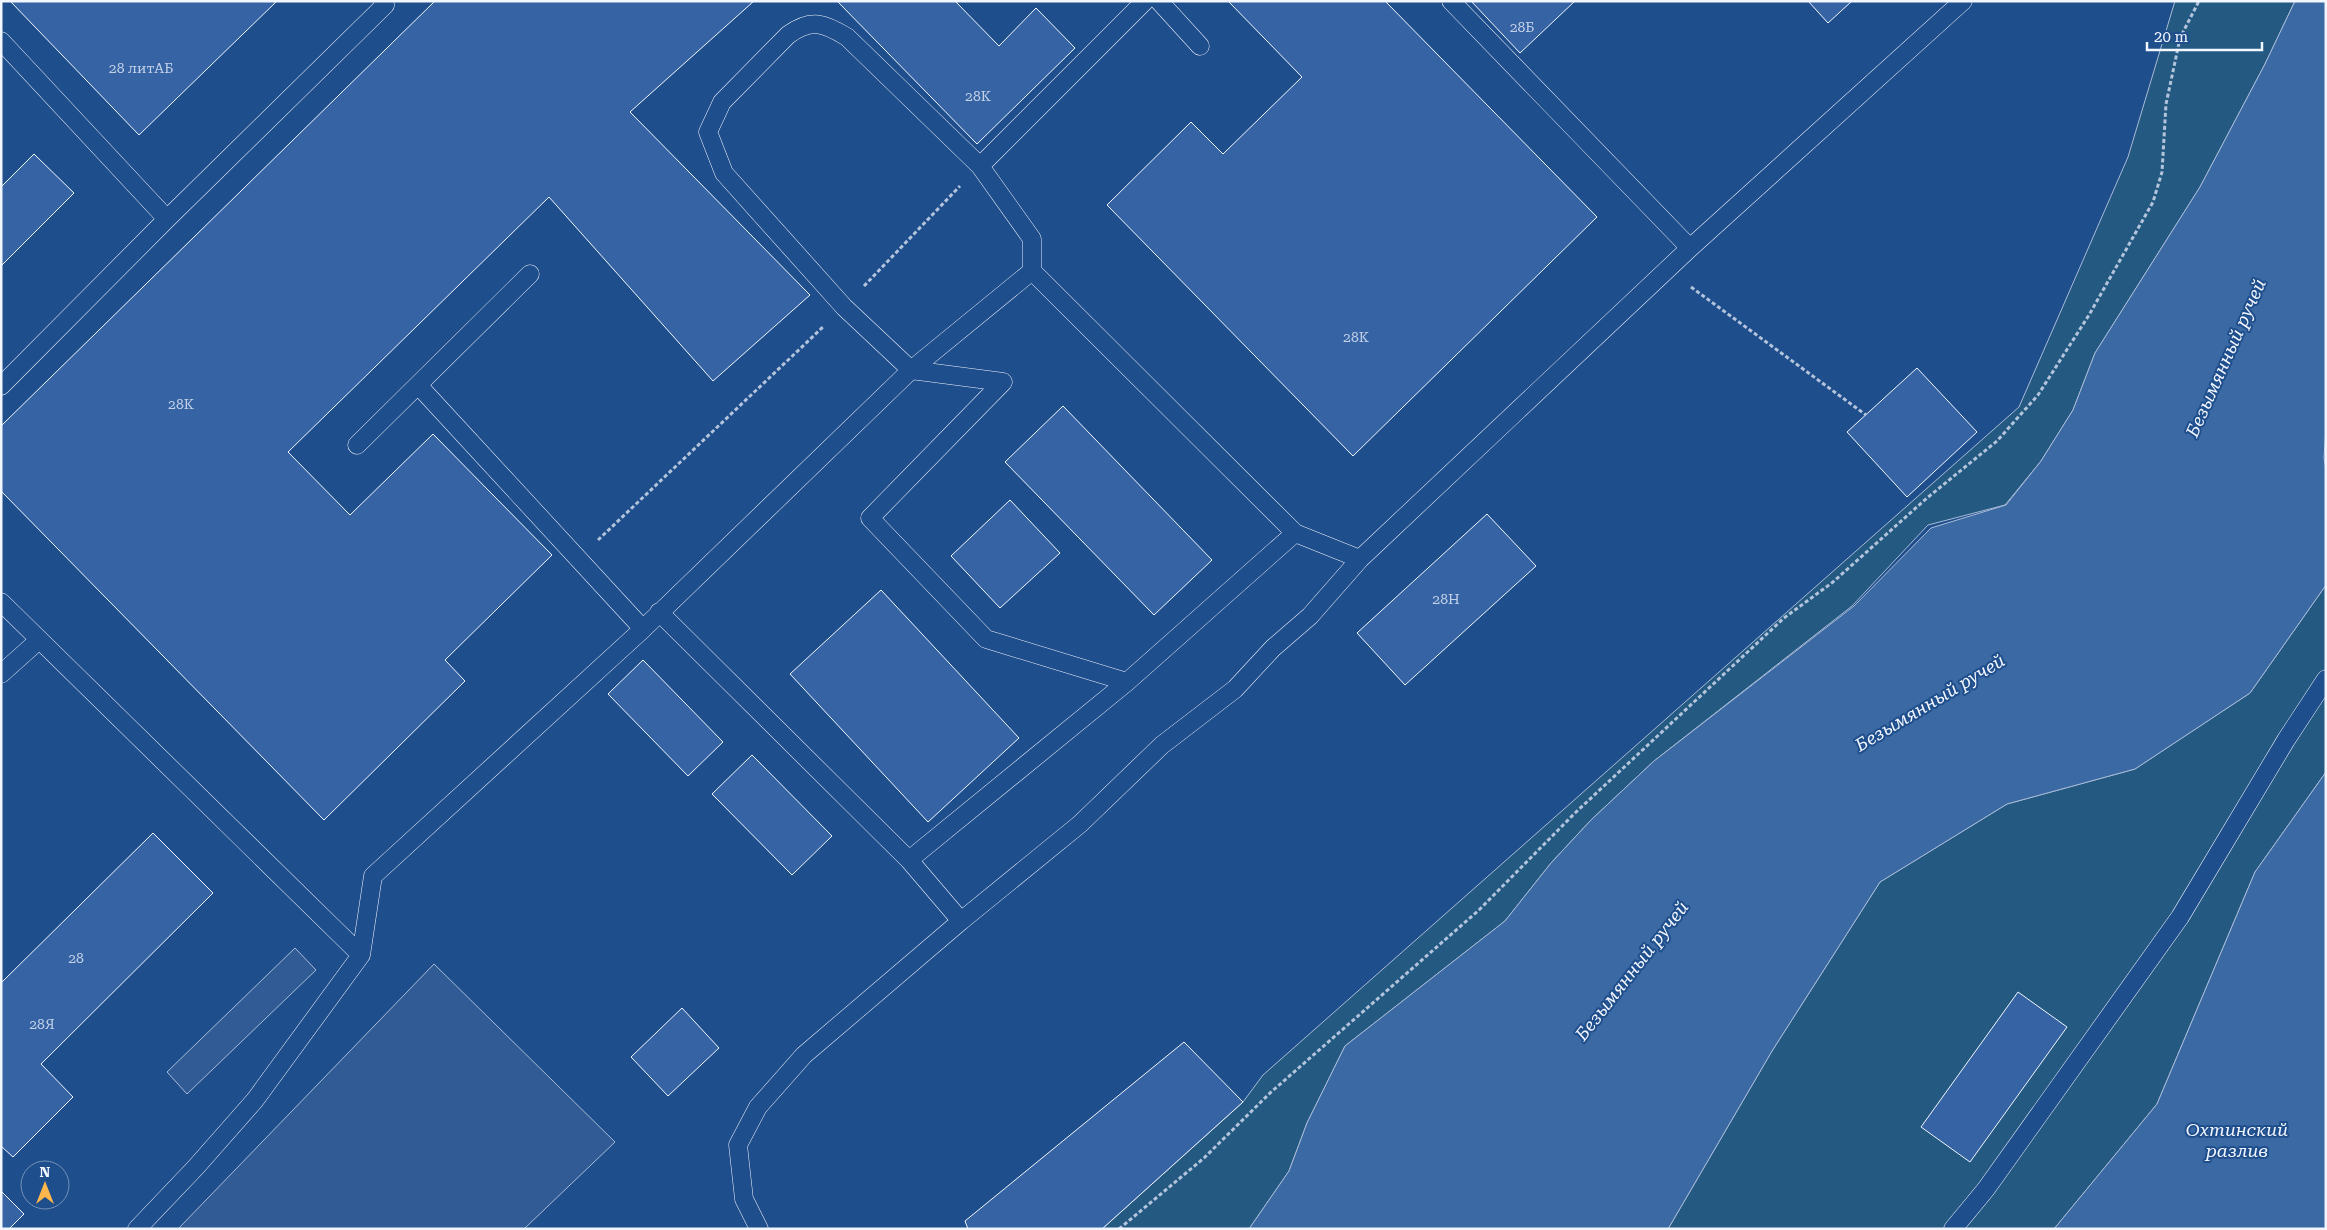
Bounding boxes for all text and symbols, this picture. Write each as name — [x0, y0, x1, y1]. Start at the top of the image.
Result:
house number: 28Б — [1510, 19, 1534, 35]
scale bar — [2147, 20, 2262, 52]
text: 20 m — [2154, 28, 2189, 46]
house number: 28 литАБ — [109, 60, 173, 76]
house number: 28К — [965, 88, 991, 104]
water label: Безымянный ручей — [2181, 275, 2270, 441]
house number: 28К — [1343, 329, 1369, 345]
house number: 28К — [168, 396, 194, 412]
house number: 28Н — [1432, 591, 1460, 607]
water label: Безымянный ручей — [1850, 650, 2008, 756]
water label: Безымянный ручей — [1570, 897, 1693, 1045]
house number: 28 — [68, 950, 84, 966]
house number: 28Я — [29, 1016, 55, 1032]
water label: Охтинский разлив — [2186, 1119, 2288, 1161]
north arrow — [20, 1160, 70, 1210]
text: N — [40, 1164, 51, 1180]

